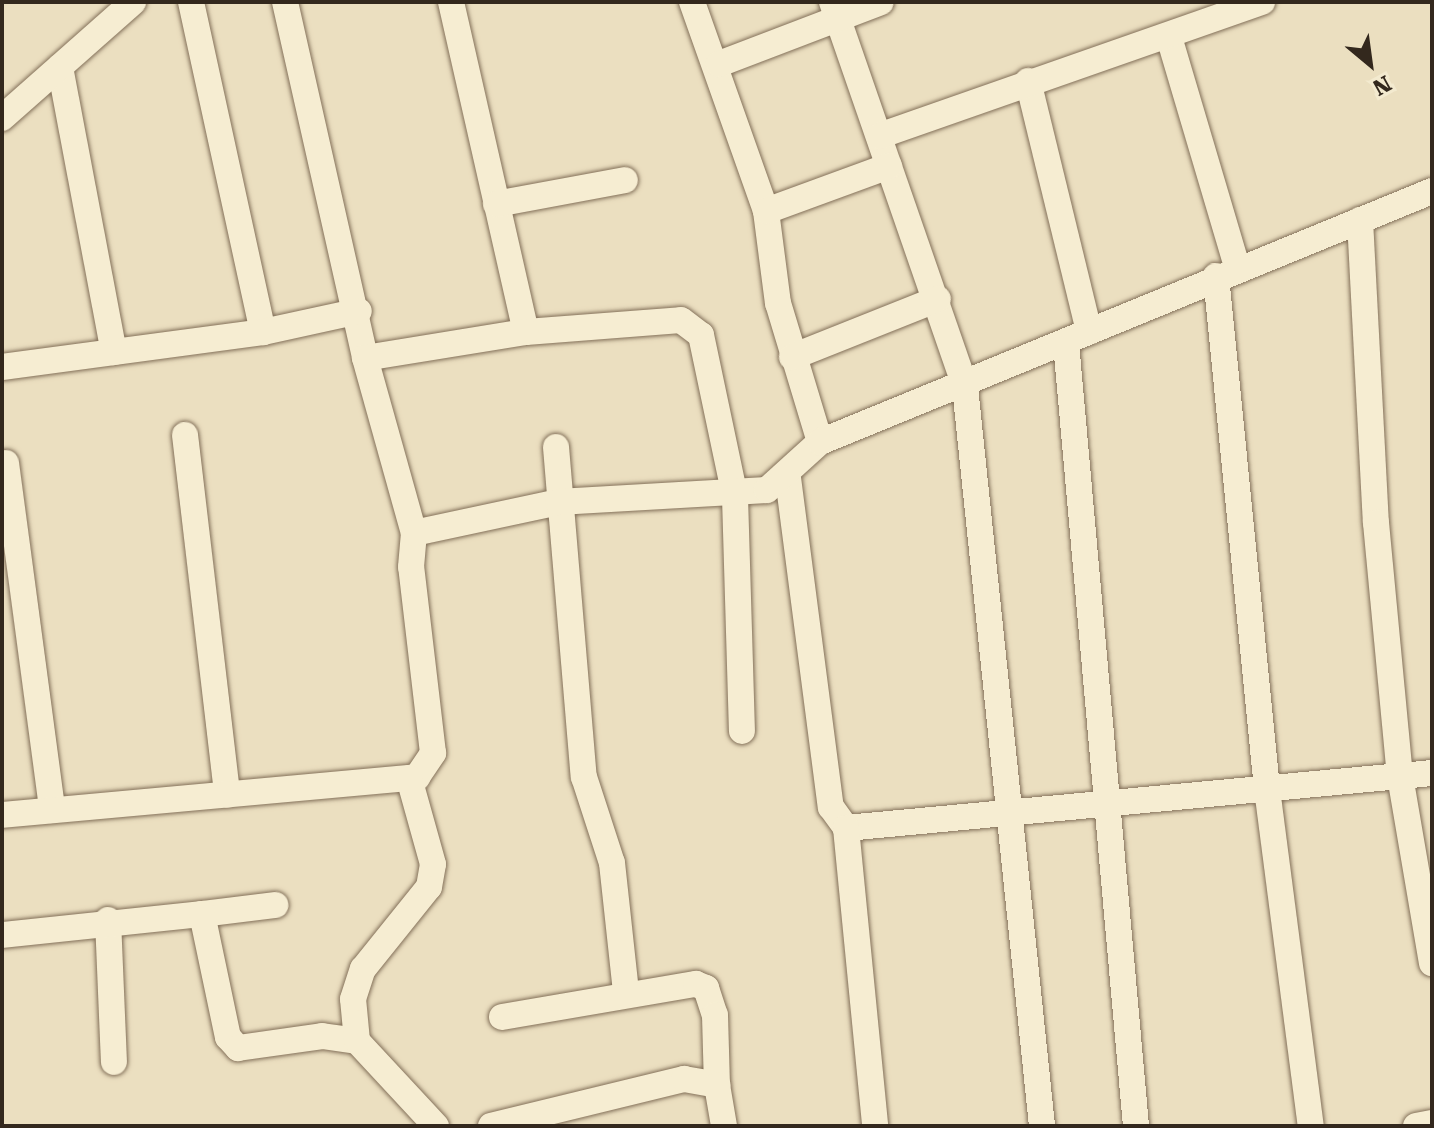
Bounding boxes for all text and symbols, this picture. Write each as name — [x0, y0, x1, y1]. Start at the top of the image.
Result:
north arrow — [1330, 24, 1410, 104]
text: N — [1368, 70, 1395, 100]

